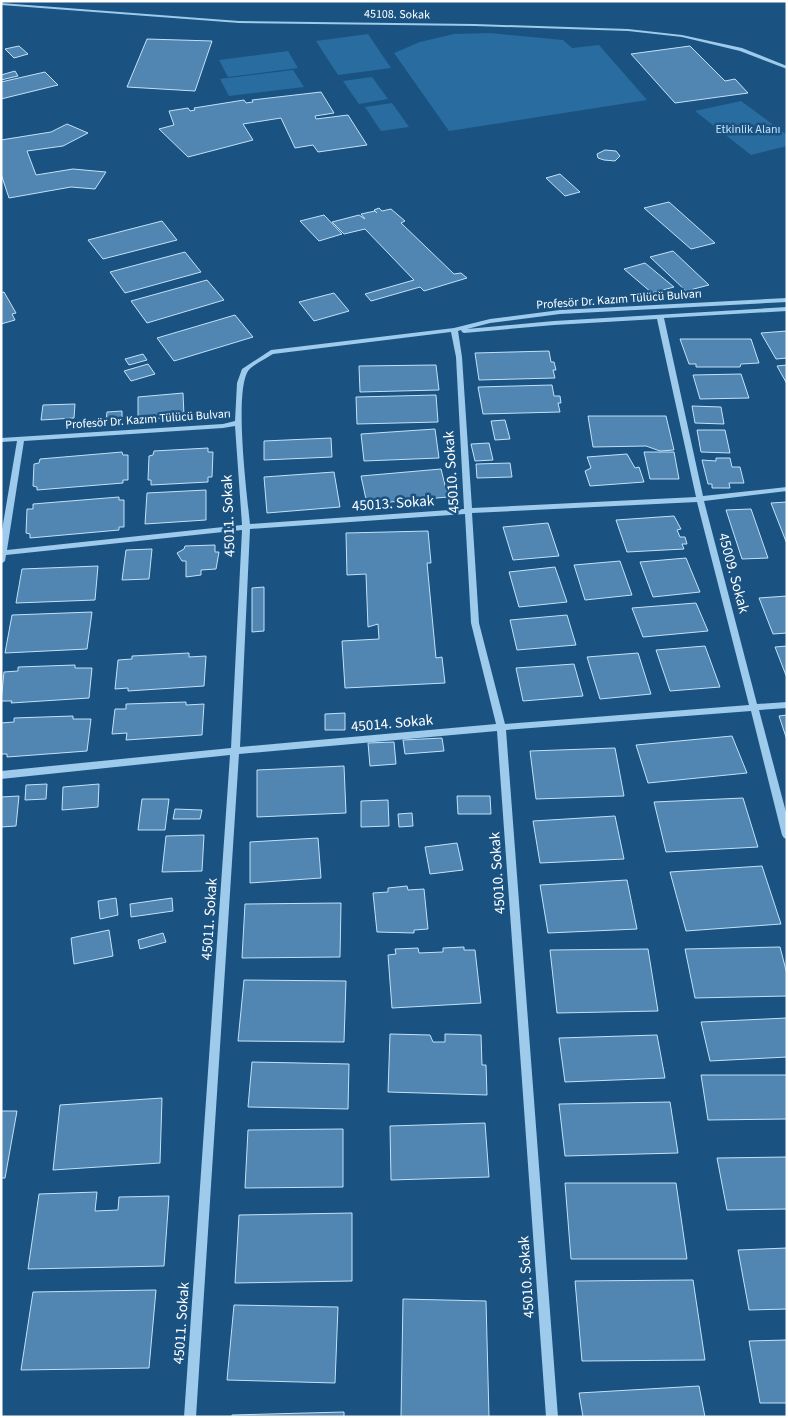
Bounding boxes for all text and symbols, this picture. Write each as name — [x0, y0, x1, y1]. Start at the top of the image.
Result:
street label: 45108. Sokak — [364, 5, 430, 24]
park label: Etkinlik Alanı — [715, 121, 781, 138]
street label: Profesör Dr. Kazım Tülücü Bulvarı — [536, 285, 702, 314]
street label: Profesör Dr. Kazım Tülücü Bulvarı — [65, 405, 231, 434]
street label: 45010. Sokak — [438, 430, 465, 514]
street label: 45011. Sokak — [217, 474, 240, 558]
street label: 45013. Sokak — [351, 490, 435, 517]
street label: 45009. Sokak — [713, 531, 754, 616]
street label: 45014. Sokak — [350, 709, 435, 738]
street label: 45010. Sokak — [484, 831, 511, 915]
street label: 45011. Sokak — [196, 877, 223, 961]
street label: 45010. Sokak — [513, 1235, 540, 1319]
street label: 45011. Sokak — [168, 1281, 195, 1365]

